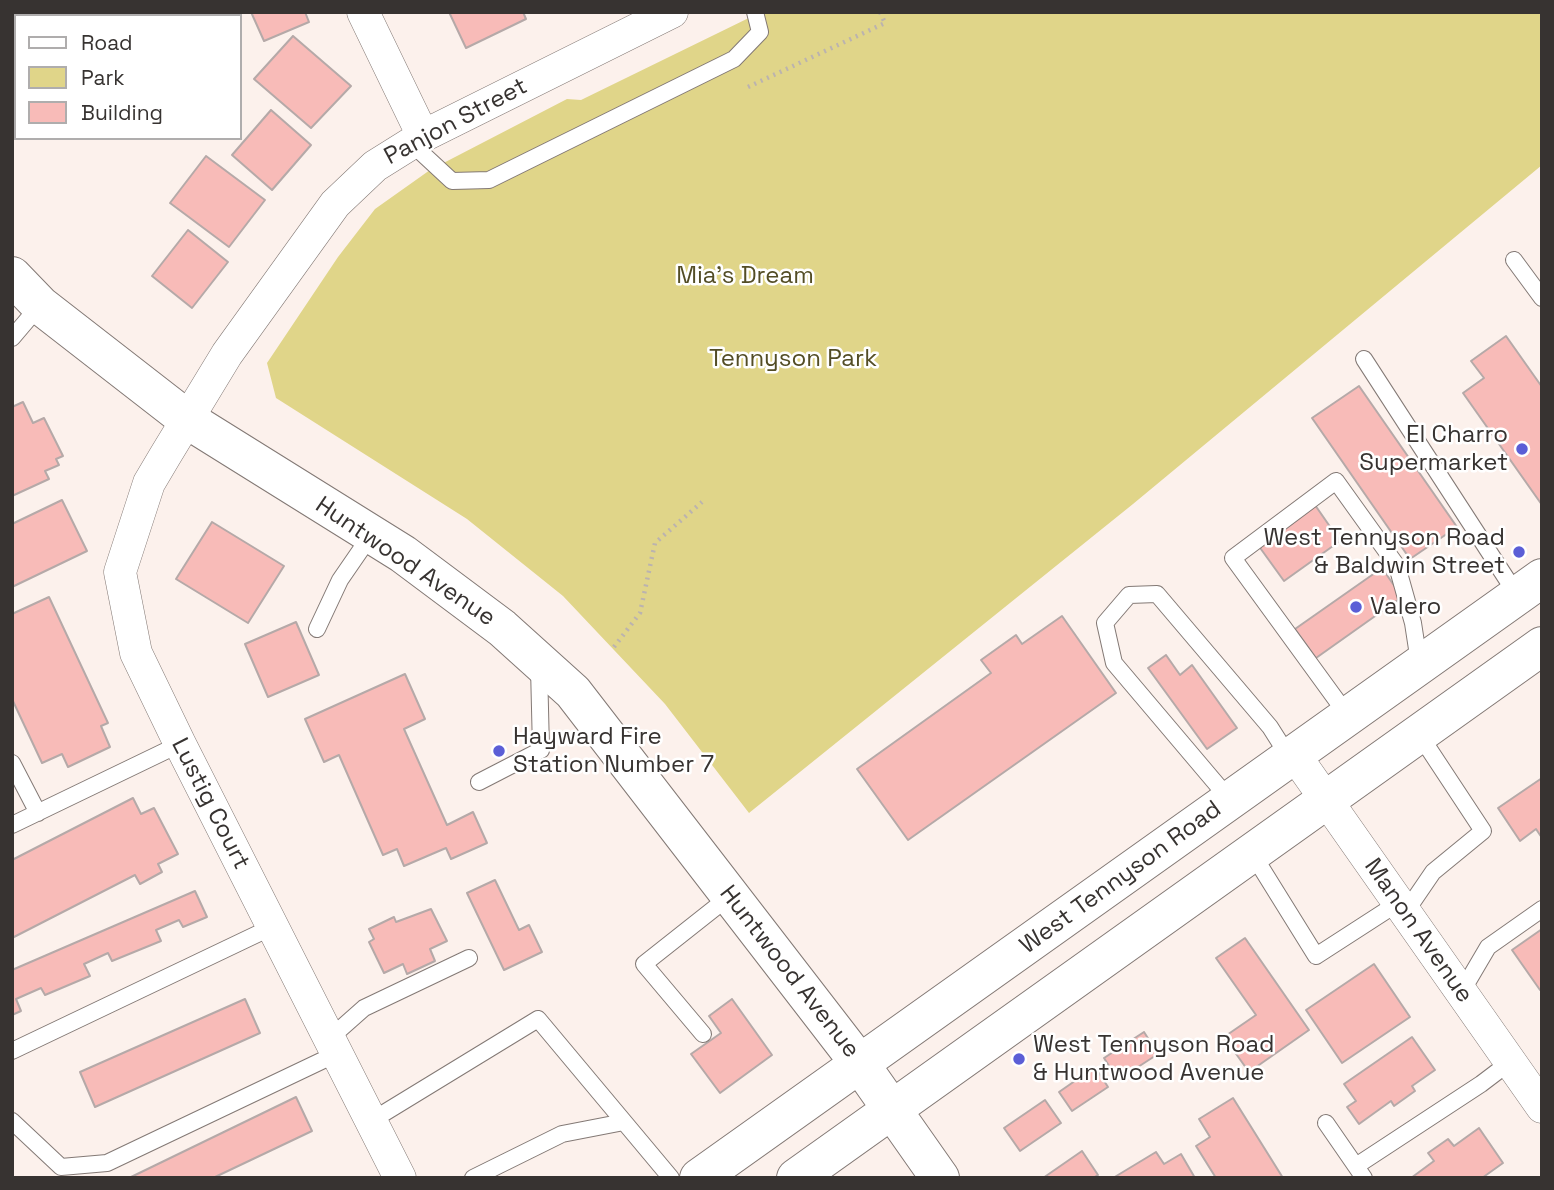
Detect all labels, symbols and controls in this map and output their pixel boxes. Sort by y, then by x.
legend [14,14,242,140]
text: Road [81,29,133,56]
text: Park [81,64,125,91]
street label: Panjon Street [380,72,532,172]
text: Building [81,99,163,126]
park label: Mia's Dream [676,262,814,290]
park label: Tennyson Park [709,345,877,373]
place label: El Charro Supermarket [1359,421,1508,477]
marker: El Charro Supermarket [1514,441,1530,457]
street label: Huntwood Avenue [310,491,500,633]
place label: West Tennyson Road & Baldwin Street [1263,524,1505,580]
marker: West Tennyson Road & Baldwin Street [1511,544,1527,560]
place label: Valero [1370,593,1441,621]
marker: Valero [1348,599,1364,615]
place label: Hayward Fire Station Number 7 [513,723,714,779]
street label: Lustig Court [165,733,255,875]
marker: Hayward Fire Station Number 7 [491,743,507,759]
street label: West Tennyson Road [1015,795,1227,961]
street label: Manon Avenue [1358,853,1478,1009]
street label: Huntwood Avenue [713,880,865,1064]
place label: West Tennyson Road & Huntwood Avenue [1033,1031,1275,1087]
marker: West Tennyson Road & Huntwood Avenue [1011,1051,1027,1067]

